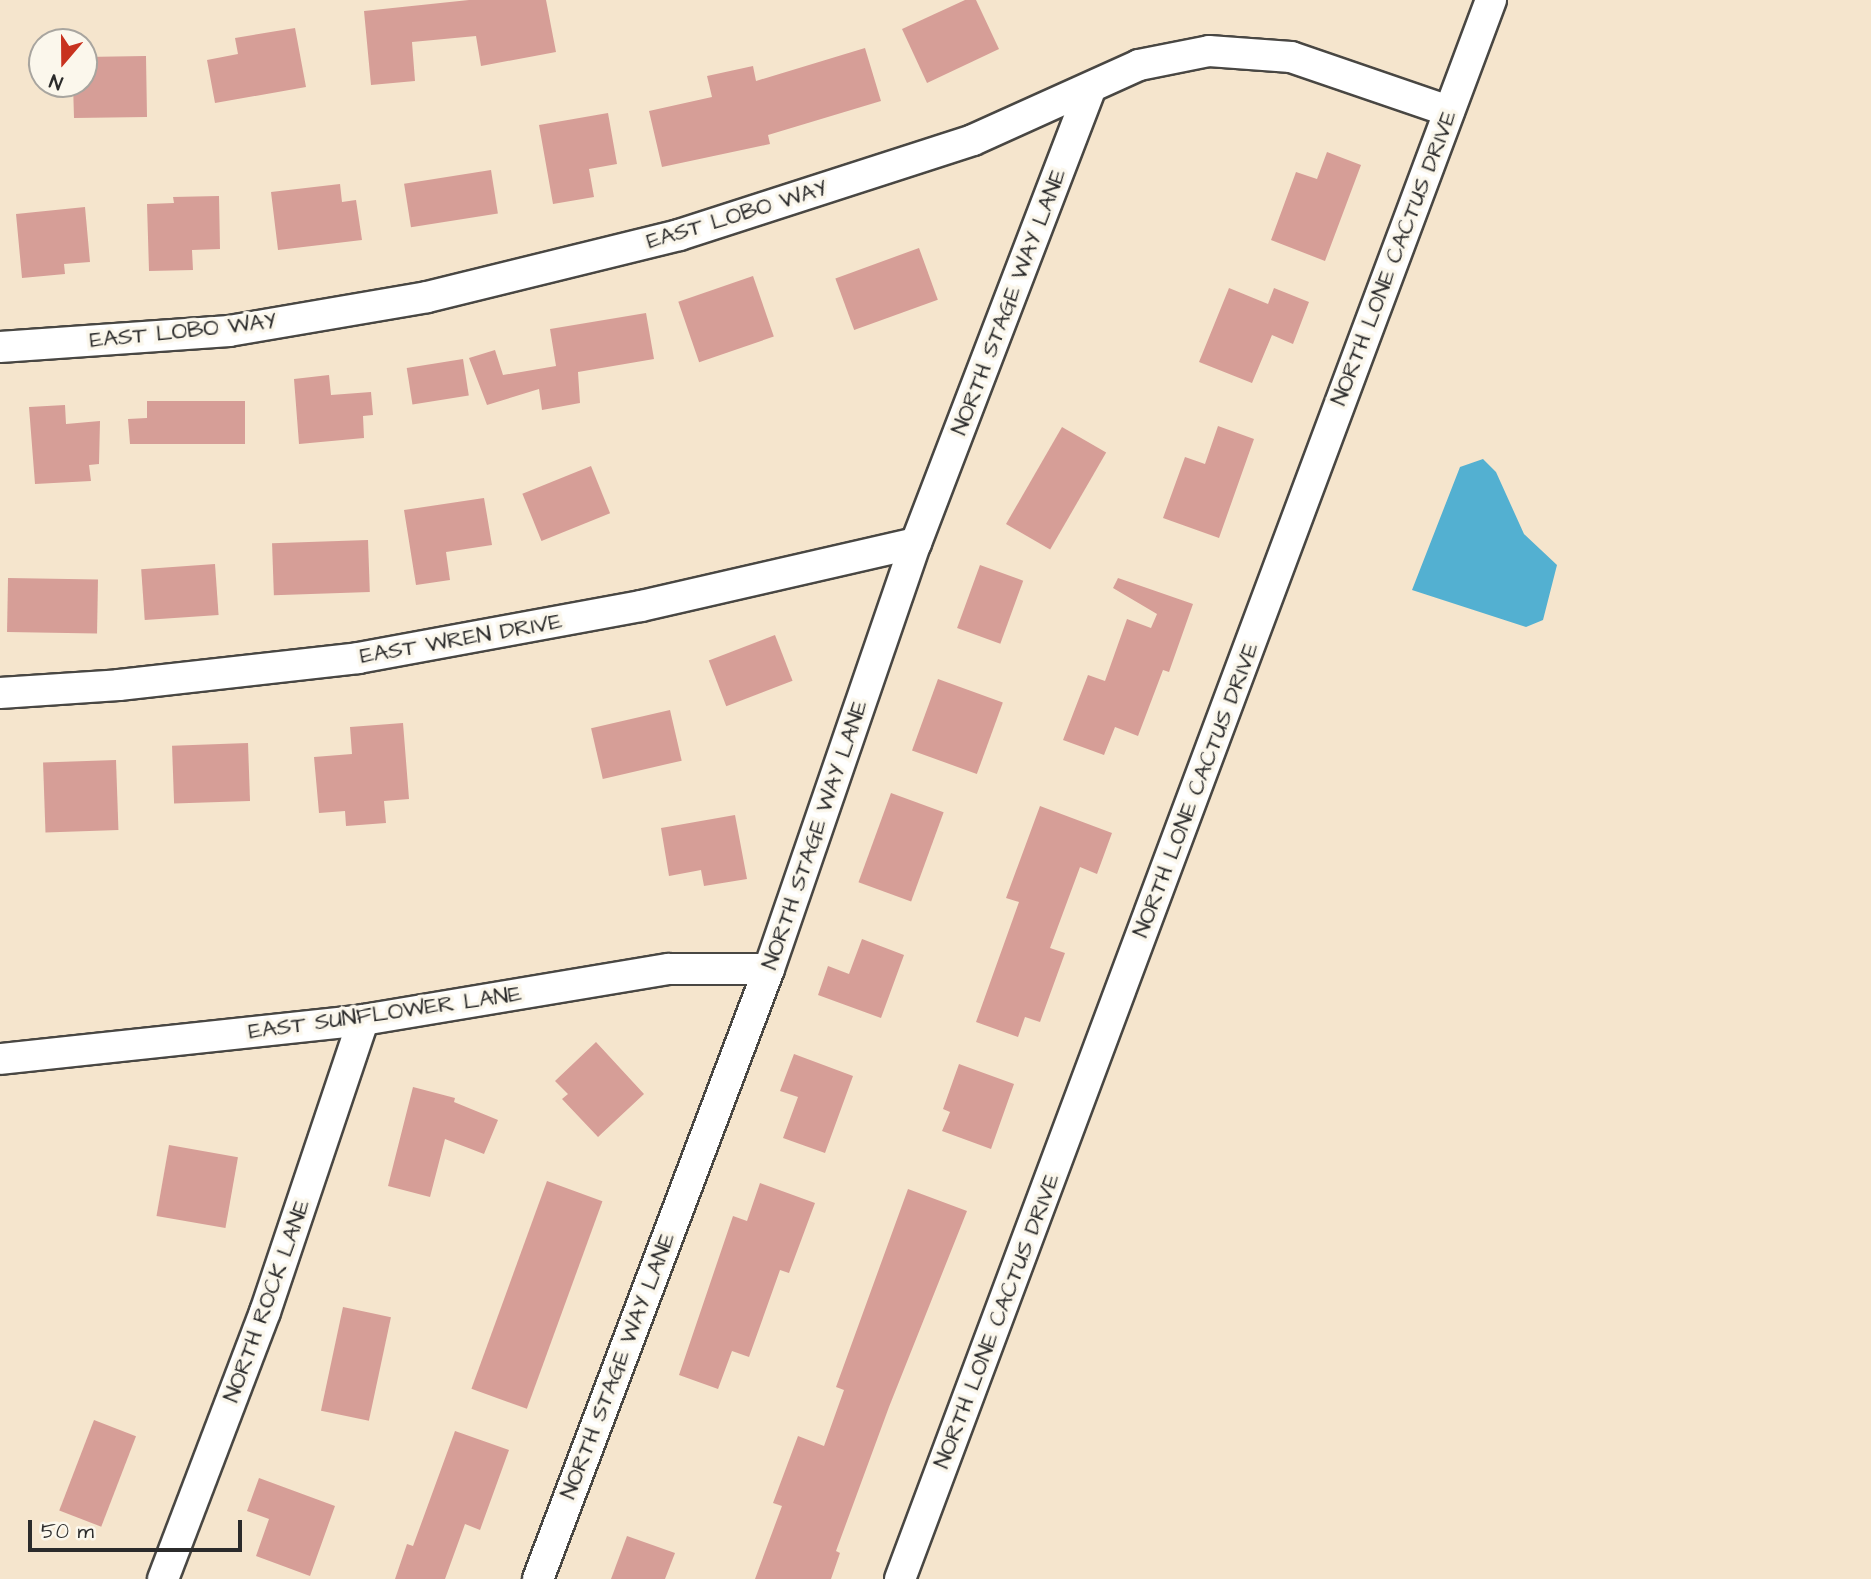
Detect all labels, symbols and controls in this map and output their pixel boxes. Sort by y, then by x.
north arrow [28,28,98,98]
text: N [46,67,67,96]
street label: NORTH LONE CACTUS DRIVE [1325,107,1463,409]
street label: NORTH STAGE WAY LANE [945,165,1073,439]
street label: EAST LOBO WAY [643,174,831,256]
street label: EAST LOBO WAY [88,307,278,355]
street label: EAST WREN DRIVE [358,608,564,670]
street label: NORTH LONE CACTUS DRIVE [1127,639,1265,941]
street label: NORTH STAGE WAY LANE [756,697,874,973]
street label: EAST SUNFLOWER LANE [247,980,523,1046]
street label: NORTH LONE CACTUS DRIVE [928,1170,1066,1472]
street label: NORTH ROCK LANE [218,1196,316,1406]
street label: NORTH STAGE WAY LANE [554,1229,682,1503]
scale bar [32,1506,245,1550]
text: 50 m [41,1517,94,1546]

